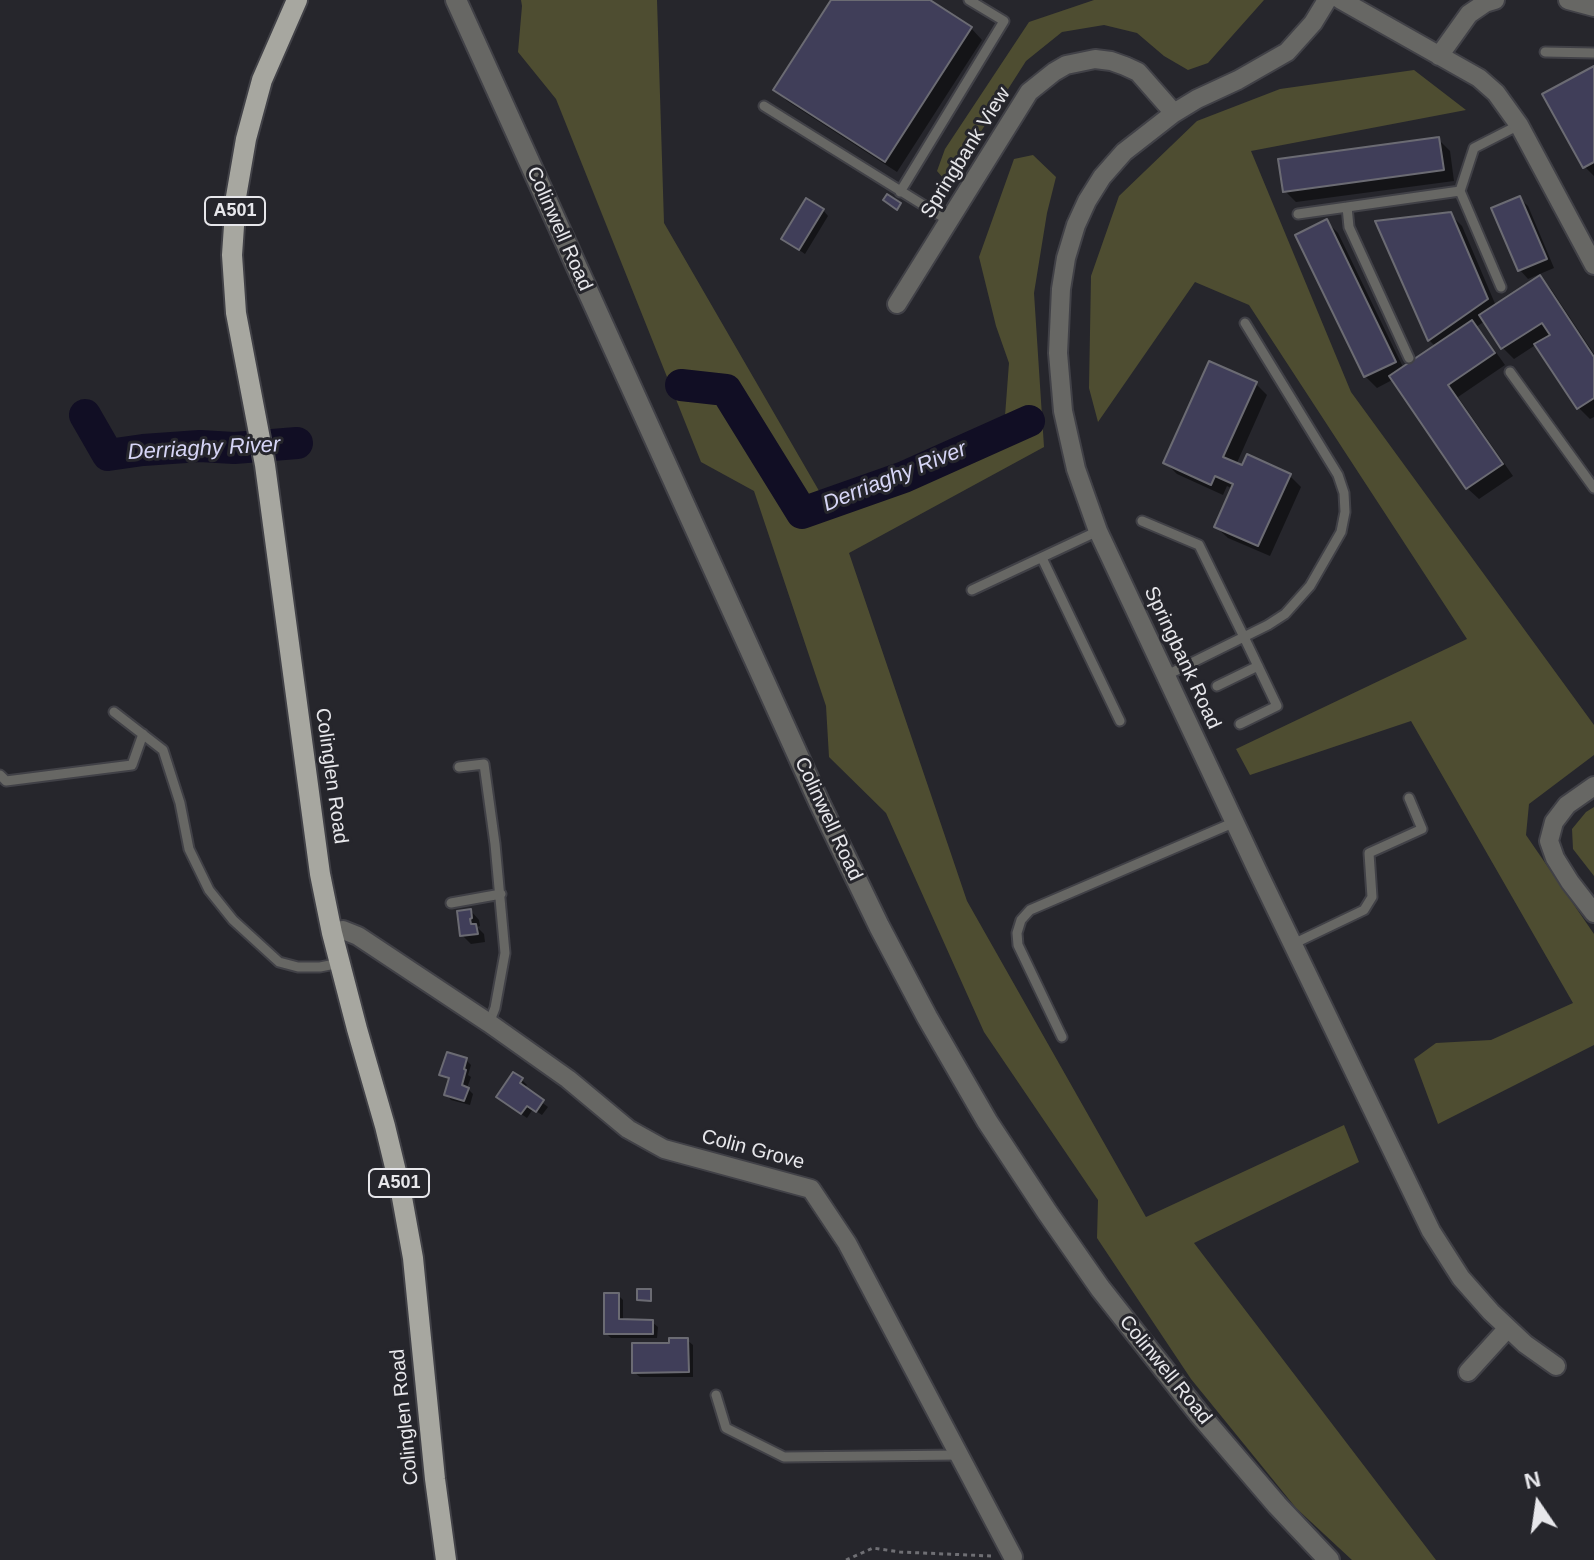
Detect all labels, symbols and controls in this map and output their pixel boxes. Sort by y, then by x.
street label: Springbank View [916,83,1016,223]
street label: Colinwell Road [521,163,597,295]
road number: A501 [205,197,265,225]
water label: Derriaghy River [127,432,281,466]
water label: Derriaghy River [819,436,971,518]
street label: Springbank Road [1138,583,1226,733]
street label: Colinglen Road [310,707,352,845]
street label: Colinwell Road [789,753,867,885]
street label: Colin Grove [699,1125,807,1175]
road number: A501 [369,1169,429,1197]
street label: Colinwell Road [1114,1311,1216,1429]
street label: Colinglen Road [386,1348,424,1486]
north arrow [1498,1464,1578,1544]
text: N [1522,1466,1543,1494]

